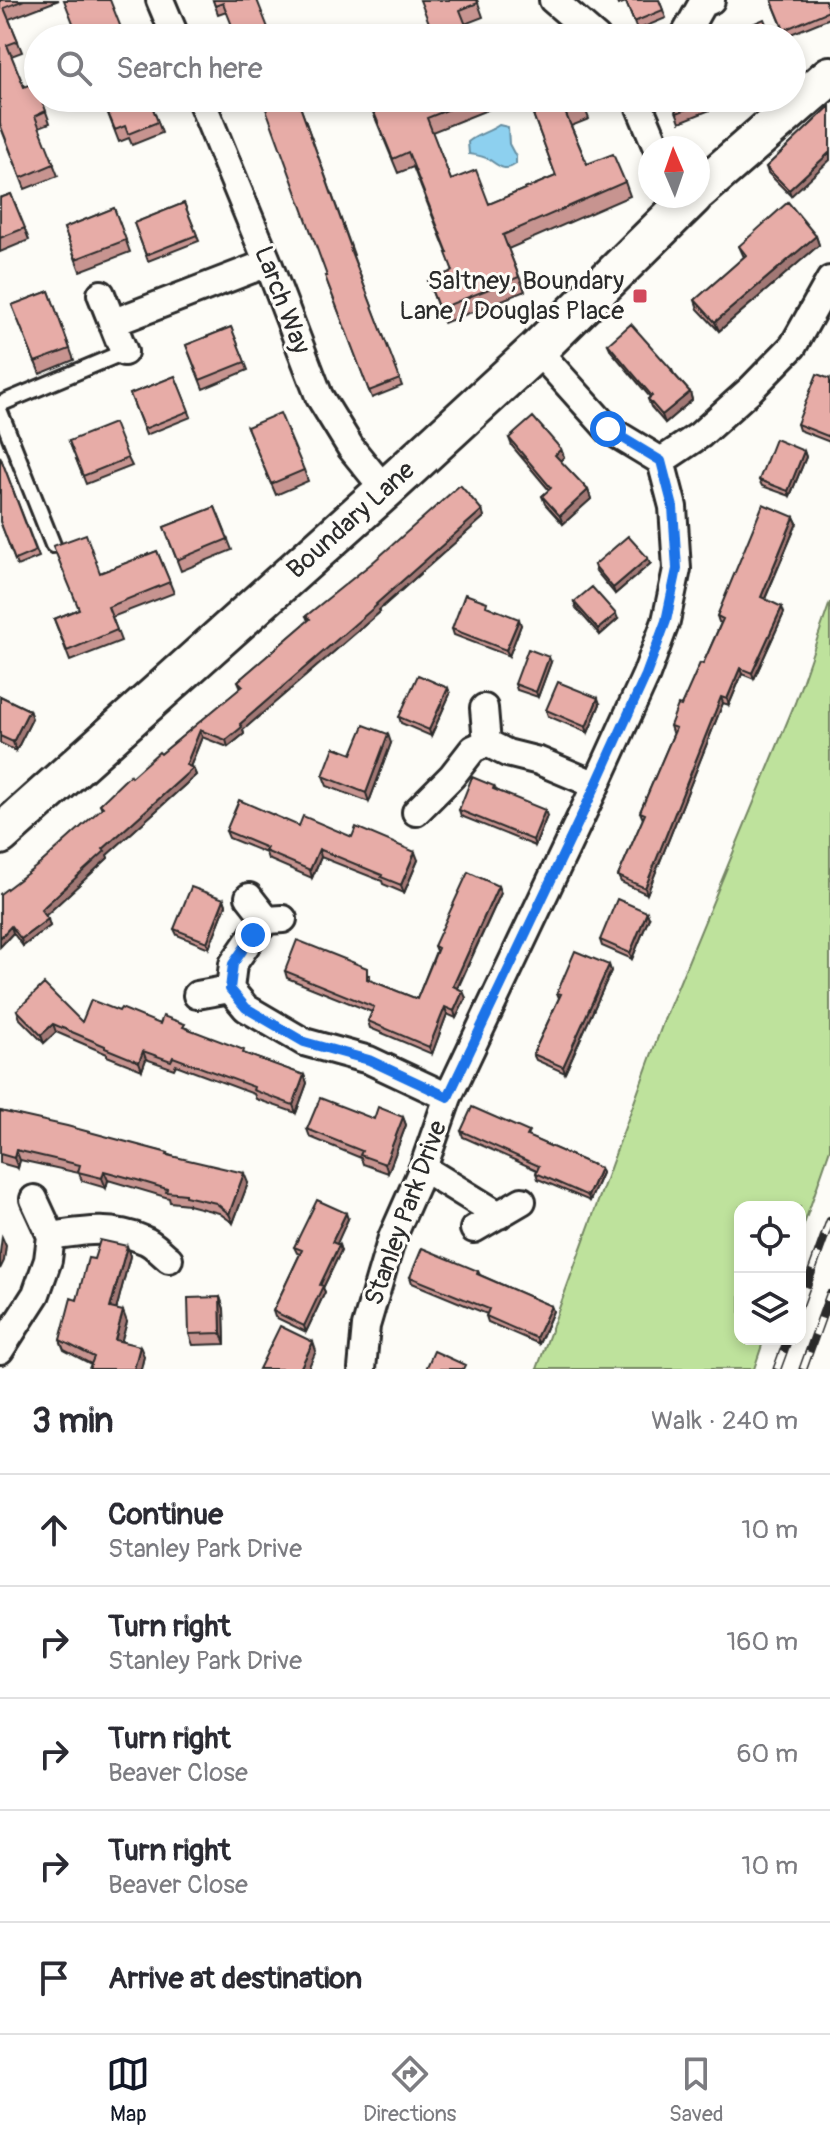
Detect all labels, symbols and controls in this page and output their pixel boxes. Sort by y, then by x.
search box [24,24,806,112]
icon: search [52,46,96,90]
text: Search here [116,50,263,87]
north arrow [638,136,710,208]
street label: Larch Way [247,242,317,358]
place label: Saltney, Boundary Lane / Douglas Place [399,265,624,327]
marker: Saltney, Boundary Lane / Douglas Place [631,287,649,305]
route start [590,411,626,447]
street label: Boundary Lane [281,454,422,586]
route end [235,917,271,953]
street label: Stanley Park Drive [358,1116,454,1310]
map controls [734,1201,806,1345]
button: locate [734,1201,806,1273]
button: layers [734,1273,806,1345]
text: 3 min [32,1400,114,1443]
text: Walk · 240 m [651,1405,798,1437]
text: Continue [108,1496,223,1533]
icon: ahead [32,1508,76,1552]
text: 10 m [741,1514,798,1546]
text: Stanley Park Drive [108,1533,302,1565]
text: Turn right [108,1608,231,1645]
icon: right [32,1620,76,1664]
text: 160 m [726,1626,798,1658]
text: Stanley Park Drive [108,1645,302,1677]
text: Turn right [108,1720,231,1757]
icon: right [32,1732,76,1776]
text: 60 m [736,1738,798,1770]
text: Beaver Close [108,1757,248,1789]
text: Turn right [108,1832,231,1869]
icon: right [32,1844,76,1888]
text: 10 m [741,1850,798,1882]
text: Beaver Close [108,1869,248,1901]
icon: arrive [32,1956,76,2000]
text: Arrive at destination [108,1960,362,1997]
tab: Map [106,2052,150,2128]
tab: Directions [363,2052,456,2128]
tab: Saved [669,2052,724,2128]

